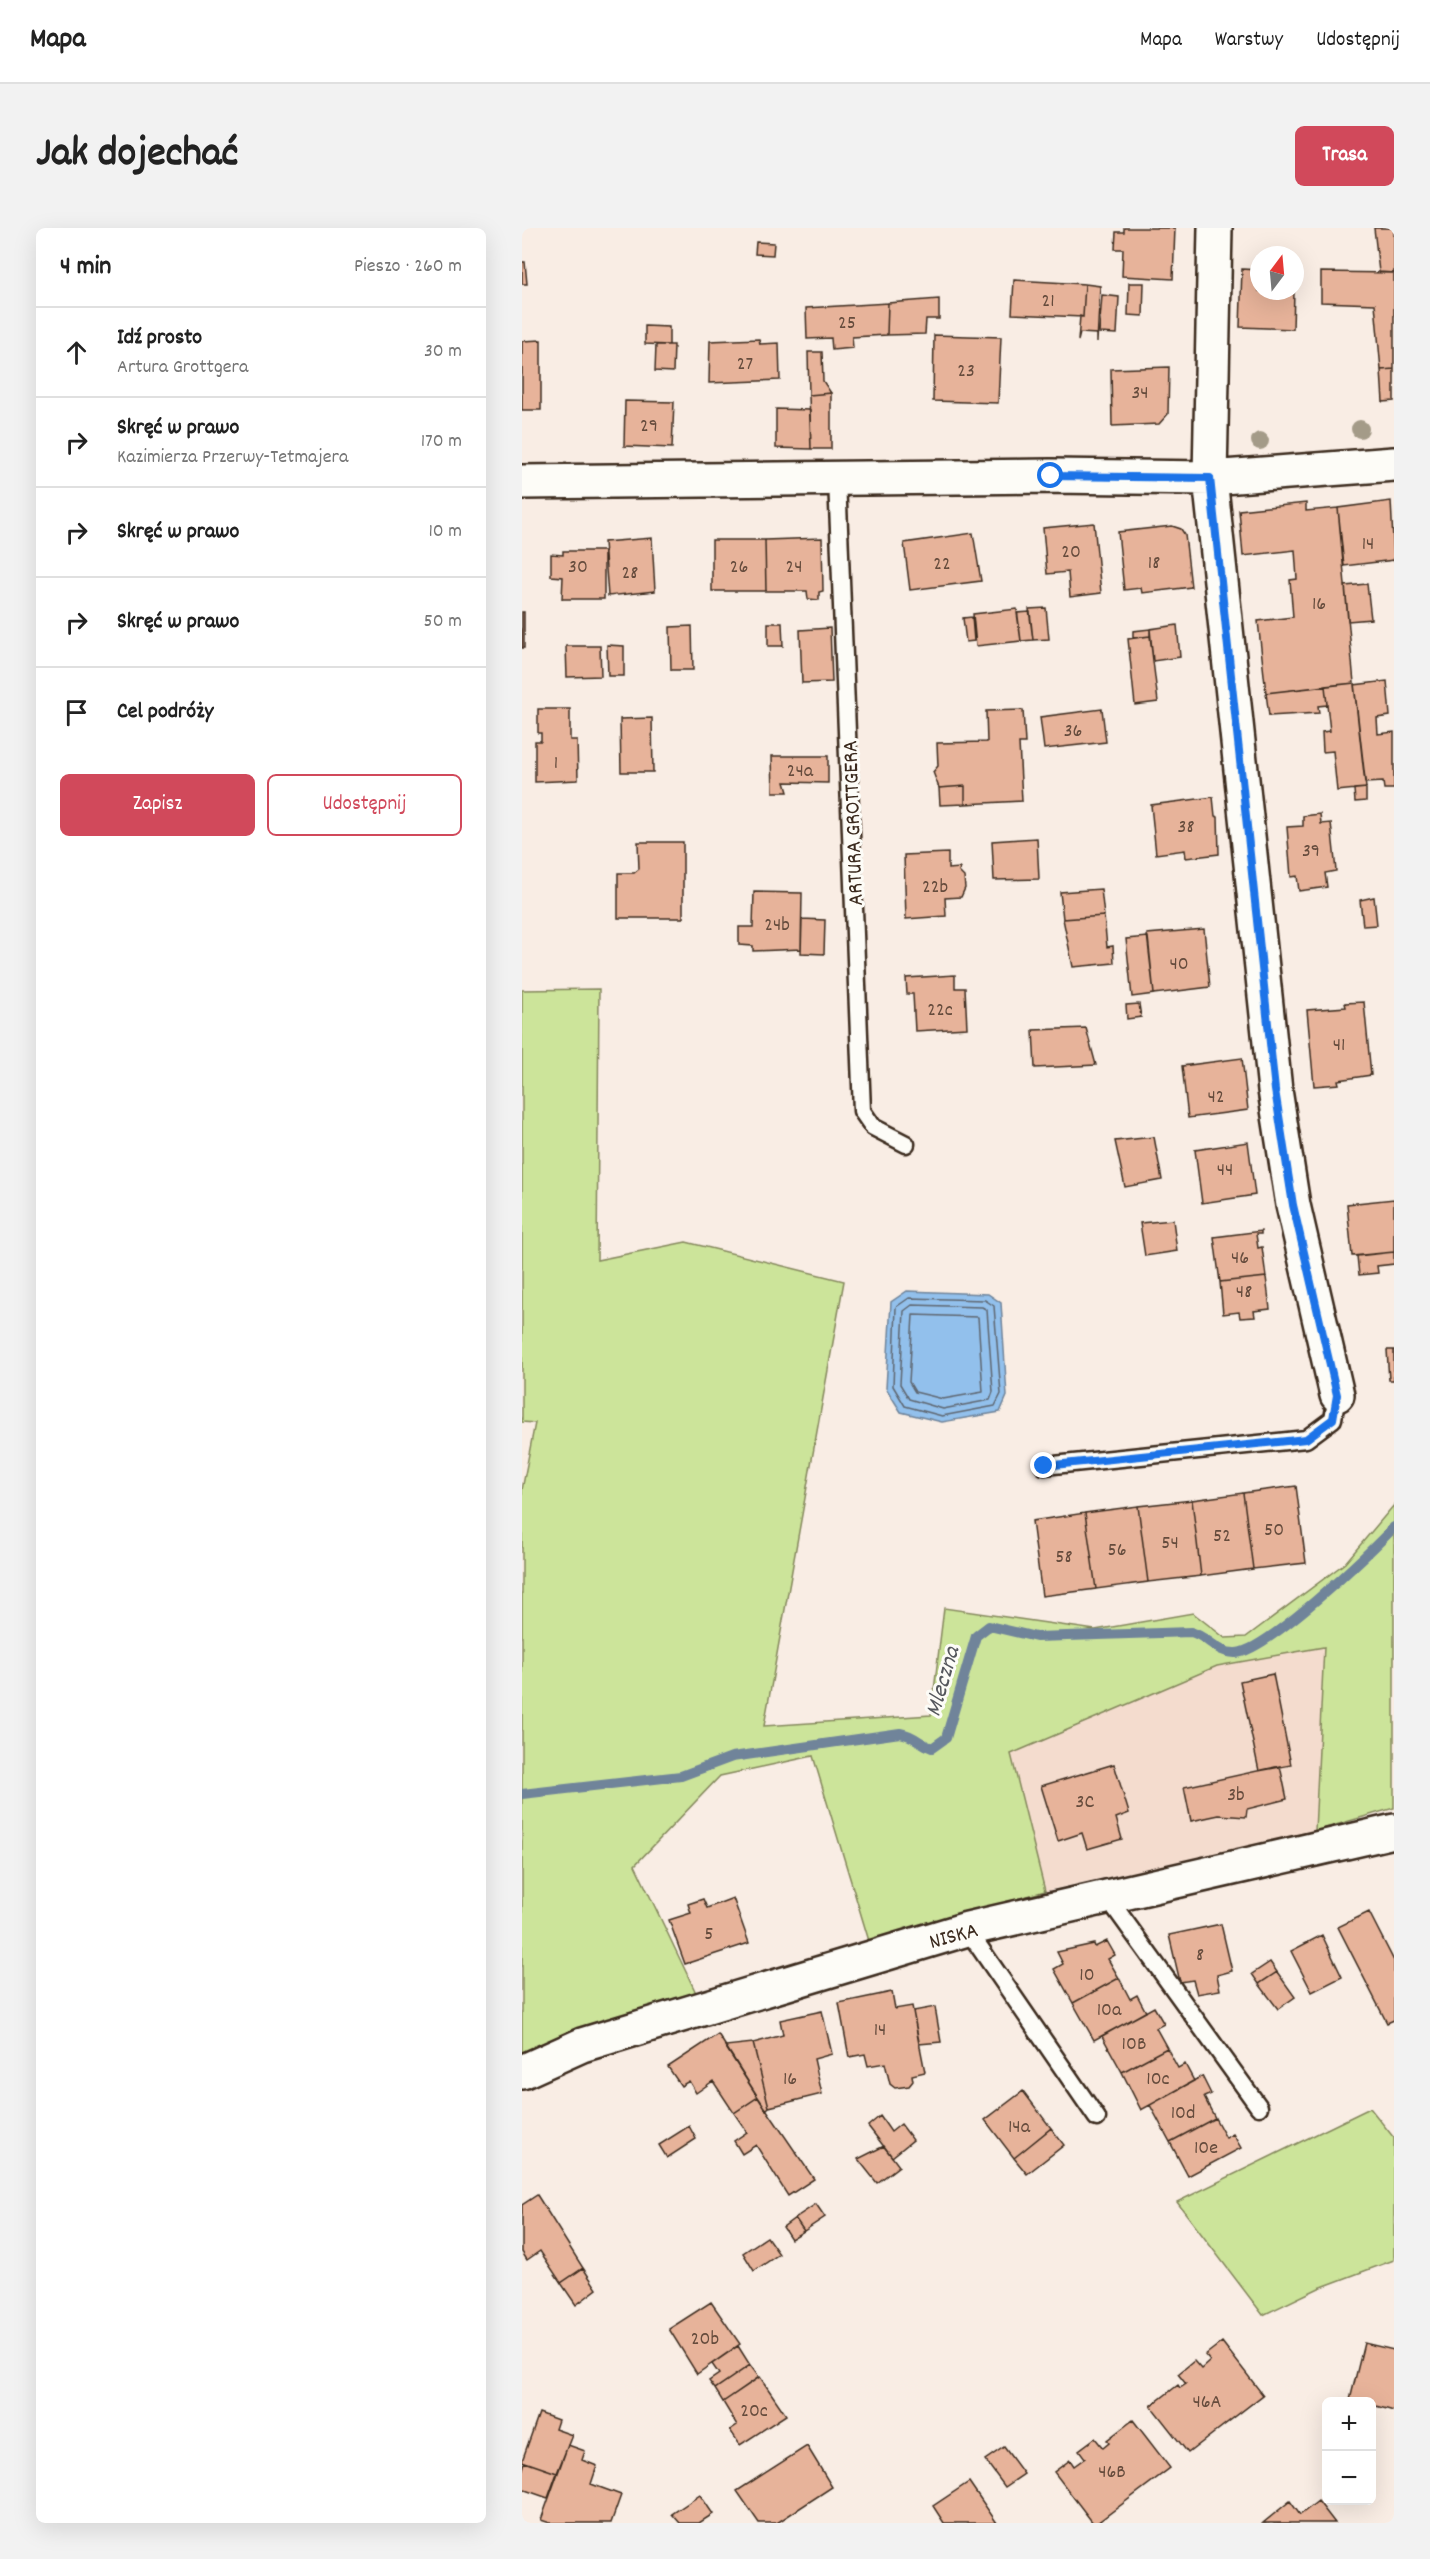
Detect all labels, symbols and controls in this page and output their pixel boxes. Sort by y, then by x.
text: Mapa [30,21,86,61]
text: Mapa [1140,26,1182,56]
text: Warstwy [1215,26,1283,56]
text: Udostępnij [1316,26,1400,56]
text: Jak dojechać [36,126,238,186]
button: Trasa [1295,126,1394,186]
north arrow [1250,246,1304,300]
text: 4 min [60,249,111,286]
text: Pieszo · 260 m [354,253,462,281]
house number: 21 [1041,288,1055,316]
house number: 25 [838,310,856,338]
text: Idź prosto [117,323,202,354]
icon: ahead [60,336,93,369]
text: 30 m [424,338,462,366]
house number: 27 [737,351,753,379]
text: Artura Grottgera [117,354,248,382]
house number: 23 [957,358,975,386]
house number: 34 [1131,380,1149,408]
text: Skręć w prawo [117,413,239,444]
house number: 29 [640,413,658,441]
icon: right [60,426,93,459]
text: 170 m [421,428,462,456]
text: Kazimierza Przerwy-Tetmajera [117,444,348,472]
route start [1037,462,1063,488]
icon: right [60,516,93,549]
text: Skręć w prawo [117,517,239,548]
text: 10 m [428,518,462,546]
house number: 14 [1362,531,1374,559]
house number: 20 [1061,539,1081,567]
house number: 18 [1148,550,1160,578]
house number: 22 [933,551,951,579]
house number: 30 [568,554,588,582]
house number: 26 [730,554,748,582]
house number: 24 [785,554,803,582]
house number: 28 [622,560,638,588]
house number: 16 [1312,591,1326,619]
icon: right [60,606,93,639]
text: Skręć w prawo [117,607,239,638]
text: 50 m [424,608,462,636]
icon: arrive [60,696,93,729]
text: Cel podróży [117,697,213,728]
house number: 36 [1064,718,1082,746]
street label: ARTURA GROTTGERA [836,739,873,906]
house number: 1 [554,750,558,778]
house number: 24a [787,758,814,786]
button: Zapisz [60,774,255,836]
button: Udostępnij [267,774,462,836]
house number: 38 [1178,814,1194,842]
house number: 39 [1302,838,1320,866]
house number: 22b [922,874,948,902]
house number: 24b [764,912,790,940]
house number: 40 [1169,951,1189,979]
house number: 22c [927,997,953,1025]
house number: 41 [1333,1032,1345,1060]
house number: 42 [1207,1084,1225,1112]
house number: 44 [1217,1157,1233,1185]
house number: 46 [1231,1245,1249,1273]
house number: 48 [1236,1279,1252,1307]
route end [1030,1452,1056,1478]
house number: 50 [1264,1517,1284,1545]
house number: 52 [1213,1523,1231,1551]
house number: 54 [1161,1530,1179,1558]
house number: 56 [1107,1537,1127,1565]
house number: 58 [1055,1544,1073,1572]
water label: Mleczna [918,1641,971,1721]
house number: 3b [1227,1782,1245,1810]
house number: 3C [1076,1789,1094,1817]
street label: NISKA [926,1916,982,1959]
house number: 5 [704,1921,714,1949]
house number: 8 [1196,1942,1204,1970]
house number: 10 [1079,1962,1095,1990]
house number: 10a [1097,1997,1122,2025]
house number: 14 [874,2017,886,2045]
house number: 10B [1122,2031,1146,2059]
house number: 16 [783,2066,797,2094]
house number: 10c [1146,2066,1170,2094]
house number: 10d [1171,2100,1195,2128]
house number: 14a [1008,2114,1031,2142]
house number: 10e [1194,2135,1218,2163]
house number: 20b [691,2326,719,2354]
house number: 46A [1192,2389,1222,2417]
map controls [1322,2397,1376,2505]
button: + [1322,2397,1376,2451]
house number: 20c [740,2398,768,2426]
button: − [1322,2451,1376,2505]
house number: 46B [1098,2459,1126,2487]

